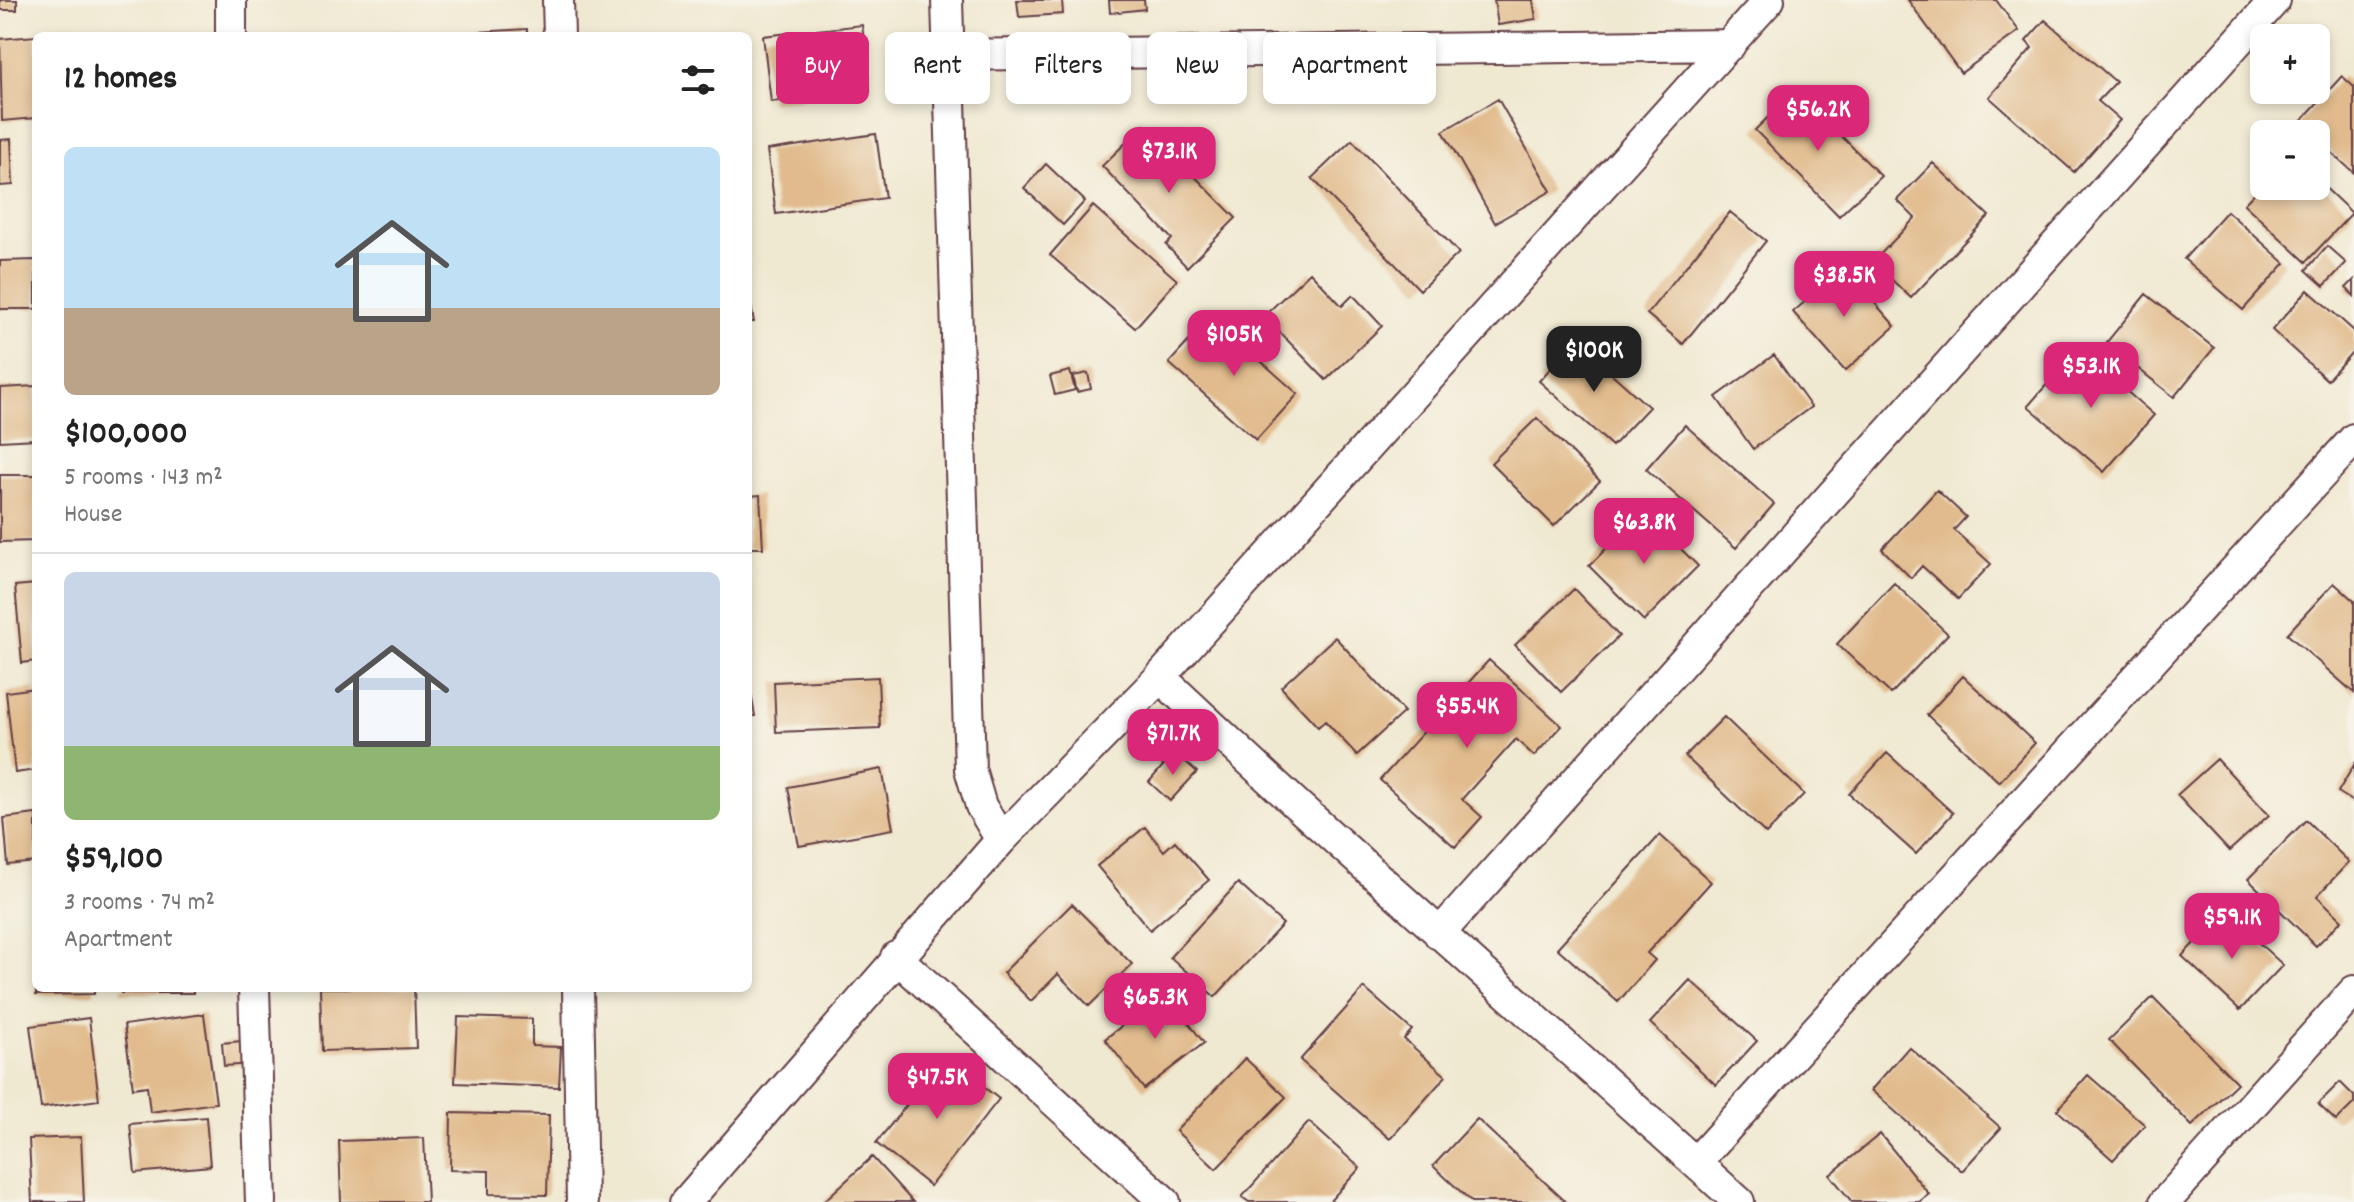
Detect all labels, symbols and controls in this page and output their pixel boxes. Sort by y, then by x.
map controls [2250,24,2330,200]
button: + [2250,24,2330,104]
chip: Buy [776,32,869,104]
chip: Rent [885,32,990,104]
chip: Filters [1006,32,1131,104]
chip: New [1147,32,1247,104]
chip: Apartment [1263,32,1436,104]
text: 12 homes [64,56,177,105]
icon: filters [676,58,720,102]
pin: $56.2K [1753,85,1883,153]
text: $56.2K [1785,92,1851,129]
button: − [2250,120,2330,200]
pin: $73.1K [1104,127,1234,195]
text: $73.1K [1141,134,1197,171]
icon: home [320,199,464,343]
pin: $38.5K [1779,251,1909,319]
text: $38.5K [1812,258,1876,295]
pin: $105K [1178,310,1290,378]
text: $105K [1205,317,1263,354]
pin: $100K [1538,326,1650,394]
text: $100K [1564,333,1624,370]
pin: $53.1K [2026,342,2156,410]
text: $53.1K [2062,349,2120,386]
text: $100,000 [64,411,188,460]
text: 5 rooms · 143 m² [64,460,223,497]
text: House [64,497,122,534]
pin: $63.8K [1579,498,1709,566]
text: $63.8K [1612,505,1676,542]
icon: home [320,624,464,768]
pin: $55.4K [1402,682,1532,750]
text: $55.4K [1435,689,1499,726]
pin: $71.7K [1108,709,1238,777]
text: $71.7K [1145,716,1201,753]
text: $59,100 [64,836,164,885]
text: 3 rooms · 74 m² [64,885,215,922]
pin: $59.1K [2167,893,2297,961]
text: $59.1K [2202,900,2262,937]
text: Apartment [64,922,173,959]
pin: $65.3K [1090,973,1220,1041]
text: $65.3K [1122,980,1188,1017]
pin: $47.5K [872,1053,1002,1121]
text: $47.5K [906,1060,968,1097]

